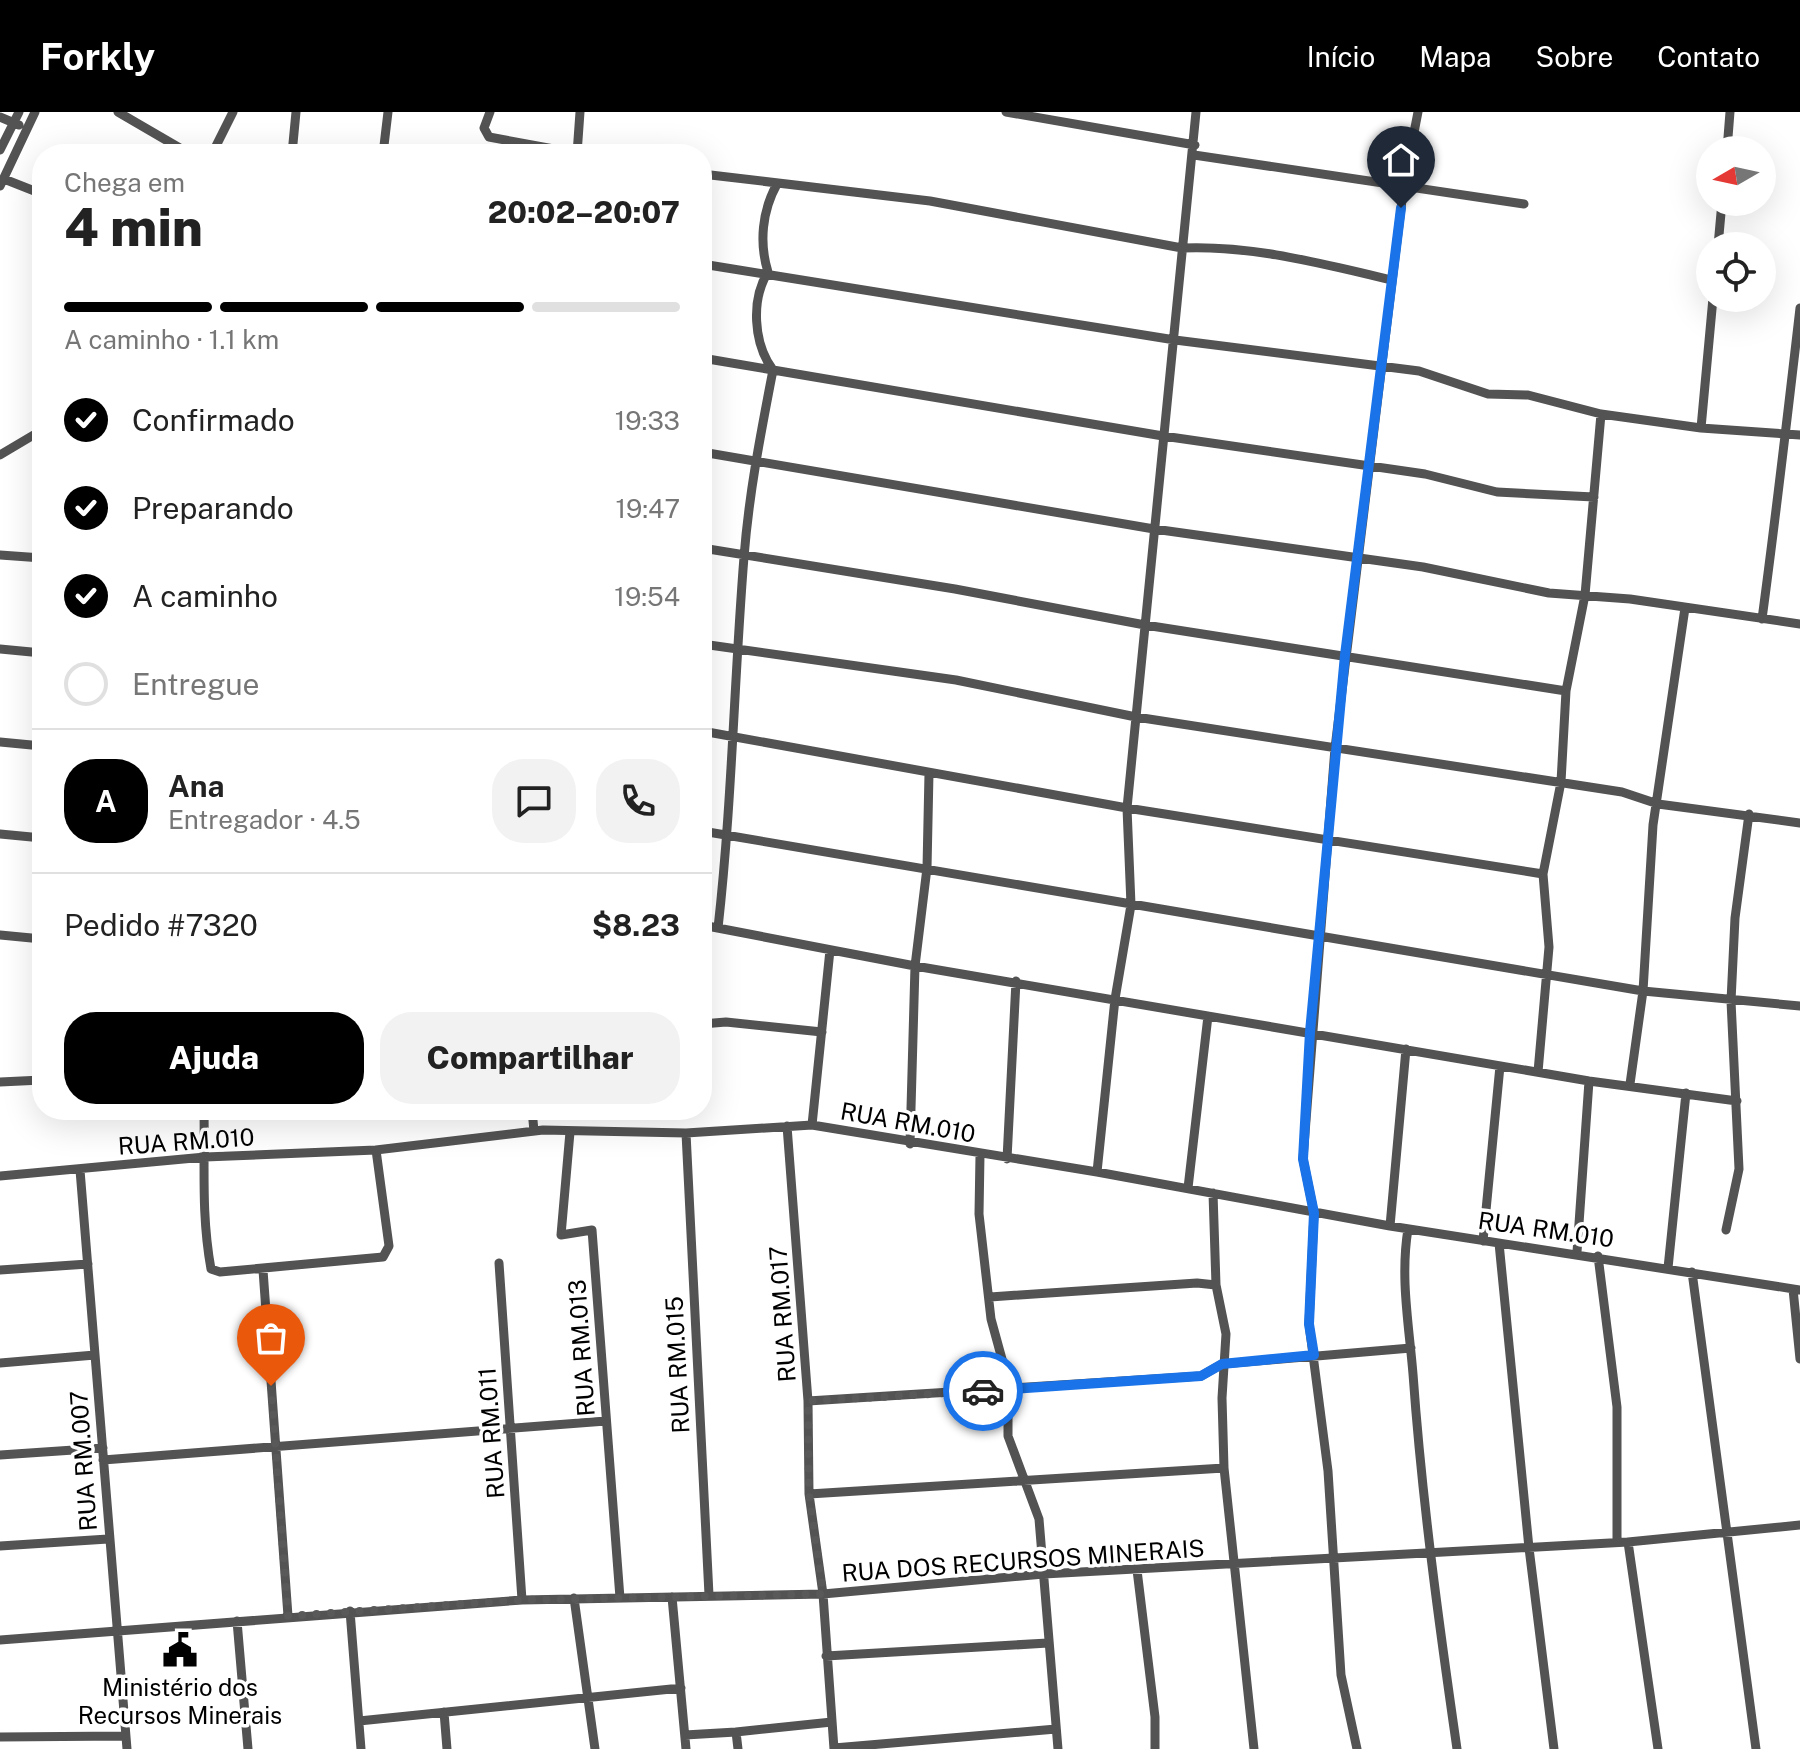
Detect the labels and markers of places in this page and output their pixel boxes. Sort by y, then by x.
pin [1367,126,1435,208]
pin [237,1304,305,1386]
public building icon: Ministério dos Recursos Minerais [161,1631,199,1669]
place label: Ministério dos Recursos Minerais [78,1673,282,1729]

